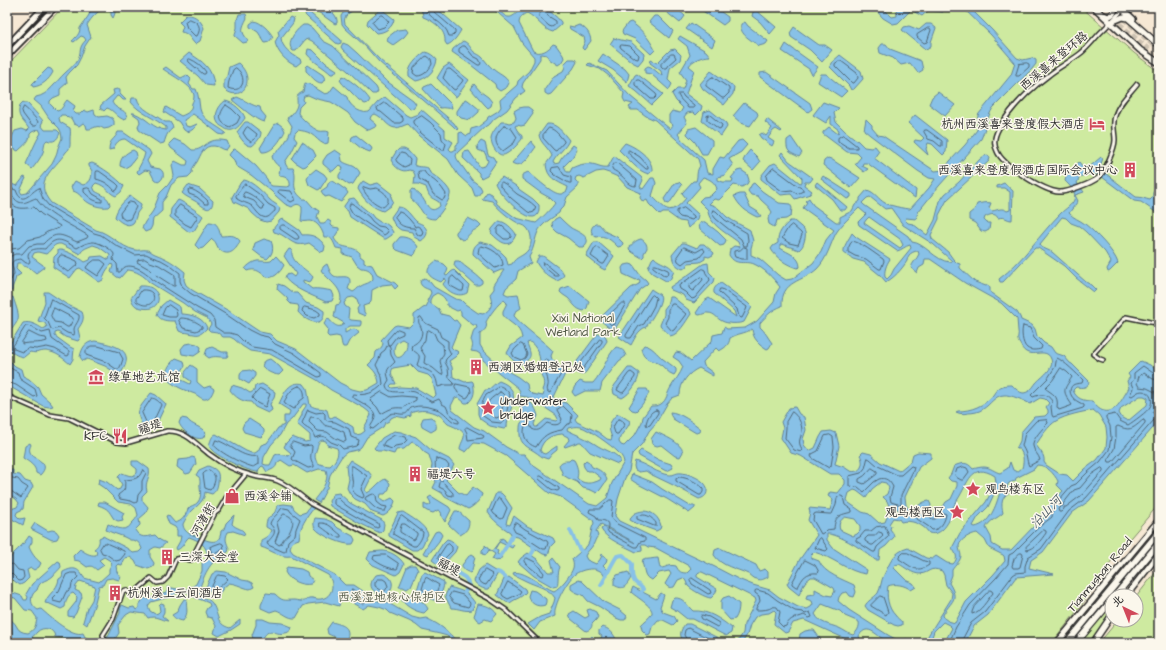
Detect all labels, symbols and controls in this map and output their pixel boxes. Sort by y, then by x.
street label: 西溪喜来登环路 [1016,27,1092,95]
hotel icon: 杭州西溪喜来登度假大酒店 [1088,115,1106,133]
place label: 杭州西溪喜来登度假大酒店 [941,116,1085,133]
building icon: 西溪喜来登度假酒店国际会议中心 [1121,161,1139,179]
place label: 西溪喜来登度假酒店国际会议中心 [938,162,1118,179]
park label: Xixi National Wetland Park [545,310,621,341]
building icon: 西湖区婚姻登记处 [467,358,485,376]
place label: 西湖区婚姻登记处 [488,359,584,376]
museum icon: 绿草地艺术馆 [87,368,105,386]
place label: 绿草地艺术馆 [108,369,180,386]
place label: Underwater bridge [500,393,566,425]
place icon: Underwater bridge [479,399,497,417]
street label: 福堤 [136,416,164,438]
restaurant icon: KFC [111,427,129,445]
place label: KFC [84,428,108,445]
building icon: 福堤六号 [406,465,424,483]
place label: 福堤六号 [427,466,475,483]
place icon: 观鸟楼东区 [964,480,982,498]
place label: 观鸟楼东区 [985,481,1045,498]
shop icon: 西溪伞铺 [223,487,241,505]
place label: 西溪伞铺 [244,488,292,505]
water label: 沿山河 [1026,490,1067,532]
street label: 河渚街 [187,500,219,540]
place icon: 观鸟楼西区 [948,503,966,521]
place label: 观鸟楼西区 [885,504,945,521]
street label: Tianmushan Road [1064,534,1136,616]
building icon: 三深大会堂 [158,548,176,566]
place label: 三深大会堂 [179,549,239,566]
street label: 福堤 [434,554,464,580]
building icon: 杭州溪上云间酒店 [106,584,124,602]
place label: 杭州溪上云间酒店 [127,585,223,602]
north arrow [1104,588,1144,628]
park label: 西溪湿地核心保护区 [338,589,446,606]
text: 北 [1108,592,1127,610]

